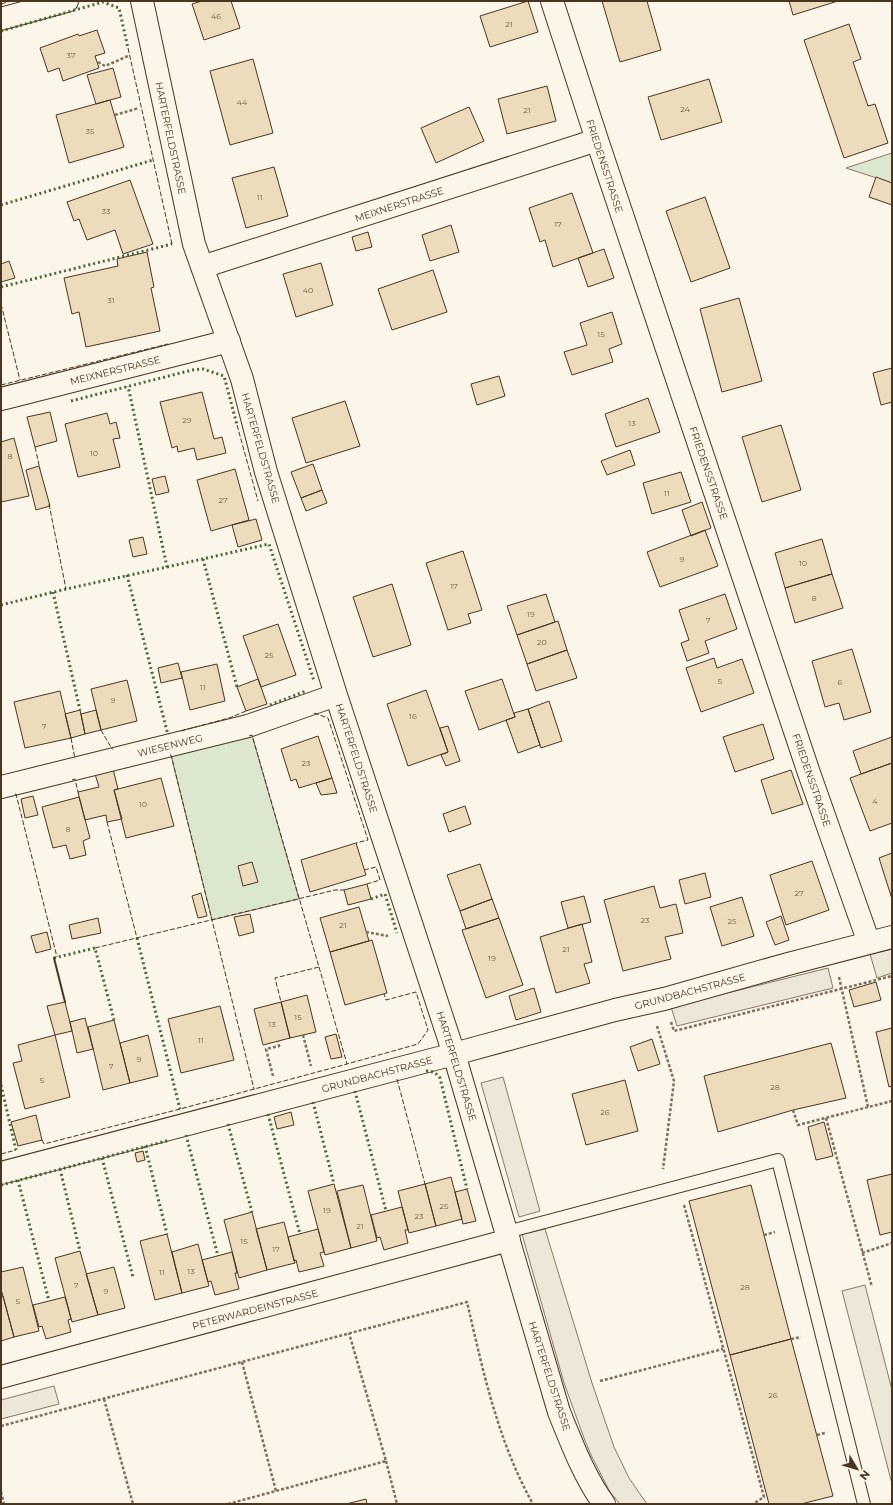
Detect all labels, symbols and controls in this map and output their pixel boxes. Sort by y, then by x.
house number: 46 [211,11,221,21]
house number: 21 [505,19,513,29]
house number: 37 [66,50,76,60]
street label: HARTERFELDSTRASSE [152,81,189,196]
house number: 44 [237,97,248,107]
house number: 24 [680,104,691,114]
house number: 21 [523,105,531,115]
street label: FRIEDENSSTRASSE [583,118,626,215]
house number: 35 [86,126,95,136]
street label: MEIXNERSTRASSE [353,184,446,225]
house number: 11 [257,192,263,202]
house number: 33 [102,206,111,216]
house number: 17 [554,219,562,229]
house number: 40 [303,285,313,295]
house number: 31 [107,295,115,305]
house number: 15 [597,329,605,339]
street label: MEIXNERSTRASSE [69,353,162,388]
street label: HARTERFELDSTRASSE [238,391,283,505]
house number: 29 [182,415,192,425]
house number: 13 [628,418,636,428]
street label: FRIEDENSSTRASSE [686,425,731,522]
house number: 10 [90,448,98,458]
house number: 8 [7,451,13,461]
house number: 11 [664,488,670,498]
house number: 27 [218,495,228,505]
house number: 9 [680,554,685,564]
house number: 10 [799,558,807,568]
house number: 17 [450,581,458,591]
house number: 8 [811,593,817,603]
house number: 19 [527,609,535,619]
house number: 7 [706,615,711,625]
house number: 20 [537,637,547,647]
house number: 25 [264,650,274,660]
house number: 5 [718,676,723,686]
house number: 6 [838,677,843,687]
house number: 11 [200,682,206,692]
house number: 9 [111,695,116,705]
street label: HARTERFELDSTRASSE [333,702,380,815]
house number: 16 [409,711,417,721]
house number: 7 [42,721,47,731]
street label: WIESENWEG [136,731,204,760]
street label: FRIEDENSSTRASSE [789,732,834,829]
house number: 23 [301,758,311,768]
house number: 4 [872,796,878,806]
house number: 10 [139,799,147,809]
house number: 8 [65,824,71,834]
house number: 27 [794,888,804,898]
house number: 23 [640,915,650,925]
house number: 25 [727,916,737,926]
house number: 21 [339,920,347,930]
house number: 21 [562,944,570,954]
house number: 19 [488,953,496,963]
street label: GRUNDBACHSTRASSE [633,970,747,1013]
street label: HARTERFELDSTRASSE [434,1010,480,1123]
house number: 15 [294,1012,302,1022]
house number: 13 [268,1019,276,1029]
house number: 11 [198,1035,204,1045]
street label: GRUNDBACHSTRASSE [320,1053,434,1096]
house number: 9 [137,1054,142,1064]
house number: 7 [109,1061,114,1071]
house number: 5 [40,1075,45,1085]
house number: 28 [770,1082,780,1092]
house number: 26 [600,1107,610,1117]
house number: 25 [439,1201,449,1211]
house number: 19 [323,1205,331,1215]
house number: 23 [414,1211,424,1221]
house number: 21 [356,1221,364,1231]
house number: 15 [240,1236,248,1246]
house number: 17 [272,1244,280,1254]
house number: 13 [187,1266,195,1276]
house number: 11 [159,1267,165,1277]
house number: 7 [74,1280,79,1290]
house number: 28 [740,1282,750,1292]
house number: 9 [104,1286,109,1296]
street label: PETERWARDEINSTRASSE [191,1286,320,1333]
house number: 5 [16,1296,21,1306]
street label: HARTERFELDSTRASSE [526,1320,573,1433]
house number: 26 [768,1390,778,1400]
north arrow [837,1449,877,1489]
text: N [857,1467,873,1483]

